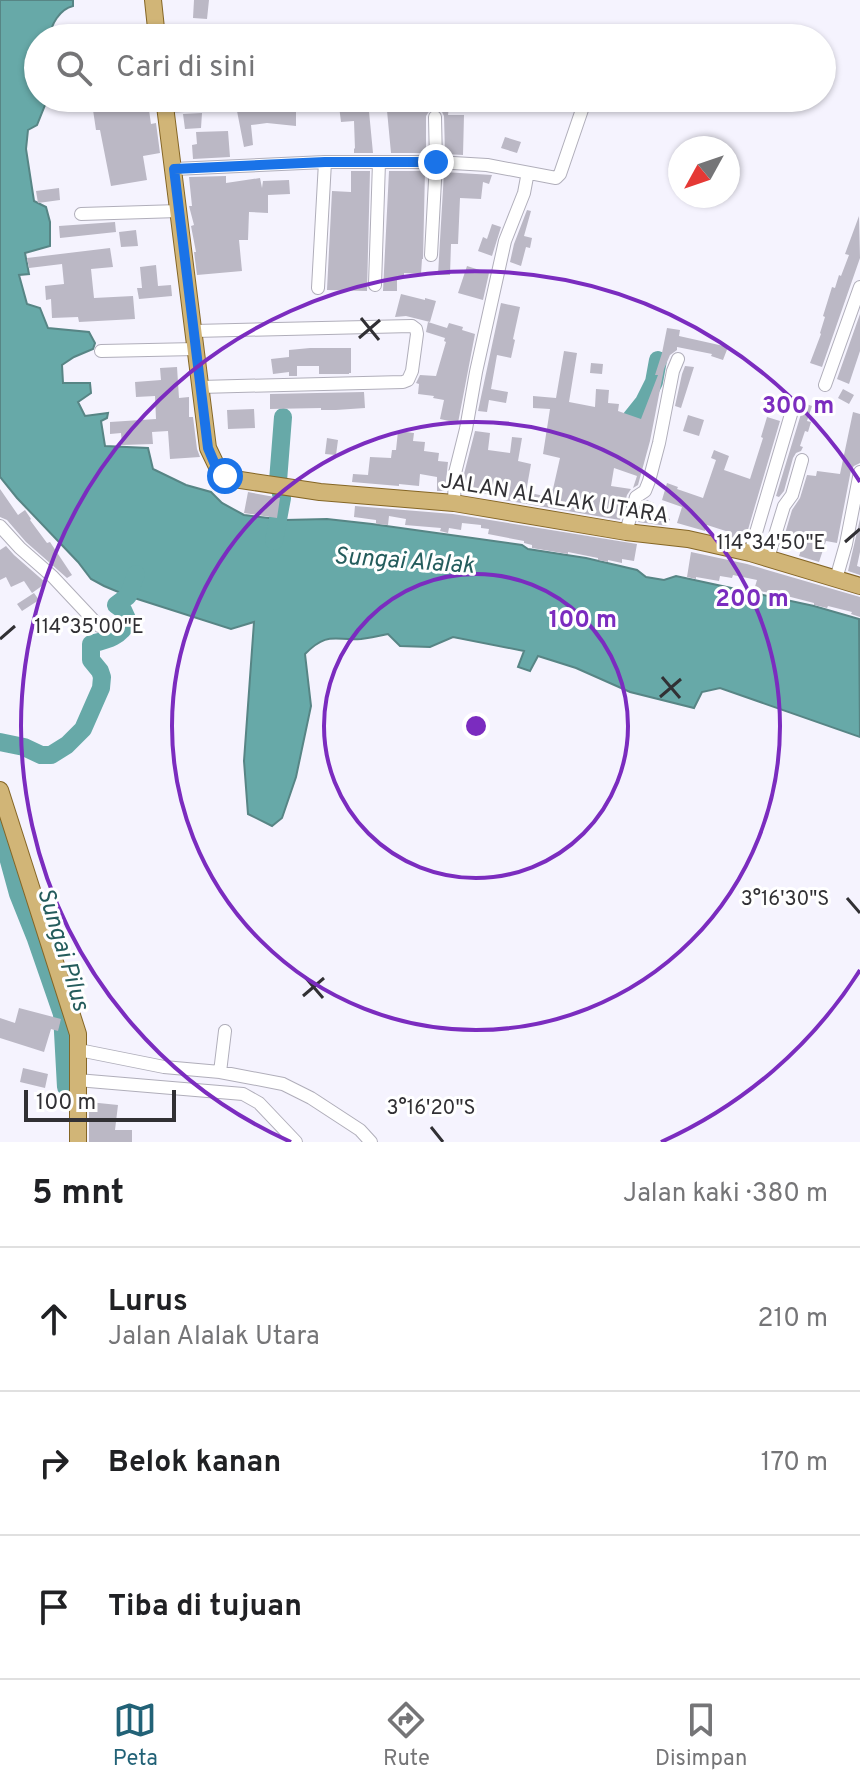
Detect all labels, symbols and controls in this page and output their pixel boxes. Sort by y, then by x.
search box [24,24,836,112]
icon: search [52,46,96,90]
text: Cari di sini [116,50,256,87]
north arrow [668,136,740,208]
route end [418,144,454,180]
text: 300 m [762,392,834,422]
route start [207,458,243,494]
street label: JALAN ALALAK UTARA [439,468,670,531]
text: 114°34'50"E [716,531,826,557]
water label: Sungai Alalak [333,542,476,582]
text: 200 m [715,585,789,615]
text: 100 m [549,606,617,636]
text: 114°35'00"E [34,615,144,641]
centre of rings [462,712,490,740]
water label: Sungai Pilus [29,884,95,1016]
text: 3°16'30"S [741,887,829,913]
scale bar [24,1086,176,1122]
text: 100 m [36,1090,96,1117]
text: 3°16'20"S [386,1096,476,1122]
text: 5 mnt [32,1173,124,1216]
text: Jalan kaki · 380 m [623,1178,828,1211]
text: Lurus [108,1284,188,1321]
icon: ahead [32,1297,76,1341]
text: 210 m [758,1303,828,1336]
text: Jalan Alalak Utara [108,1321,320,1354]
icon: right [32,1441,76,1485]
text: Belok kanan [108,1445,281,1482]
text: 170 m [761,1447,828,1480]
icon: arrive [32,1585,76,1629]
text: Tiba di tujuan [108,1589,302,1626]
tab: Peta [113,1698,158,1773]
tab: Rute [383,1698,430,1773]
tab: Disimpan [655,1698,747,1773]

